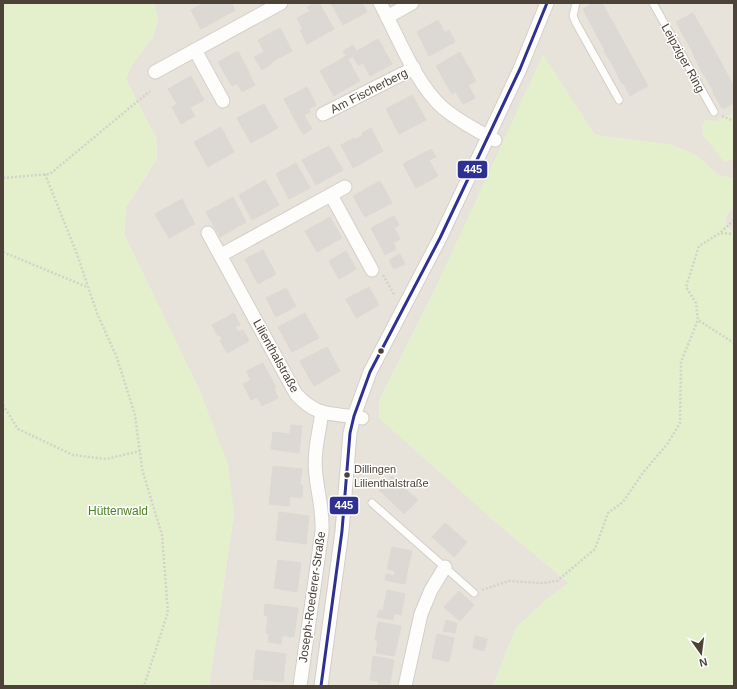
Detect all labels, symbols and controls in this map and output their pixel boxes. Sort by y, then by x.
street label: Leipziger Ring [658,21,708,95]
street label: Am Fischerberg [328,66,410,116]
line badge: 445 [457,160,488,179]
text: 445 [464,163,482,175]
street label: Lilienthalstraße [250,317,302,395]
unlabelled marker [376,346,386,356]
place label: Dillingen Lilienthalstraße [354,463,429,489]
marker: Dillingen Lilienthalstraße [342,470,352,480]
line badge: 445 [329,496,359,515]
text: 445 [335,499,353,511]
park label: Hüttenwald [88,504,148,518]
street label: Joseph-Roederer-Straße [296,530,328,664]
north arrow [681,633,721,673]
text: N [698,656,709,669]

